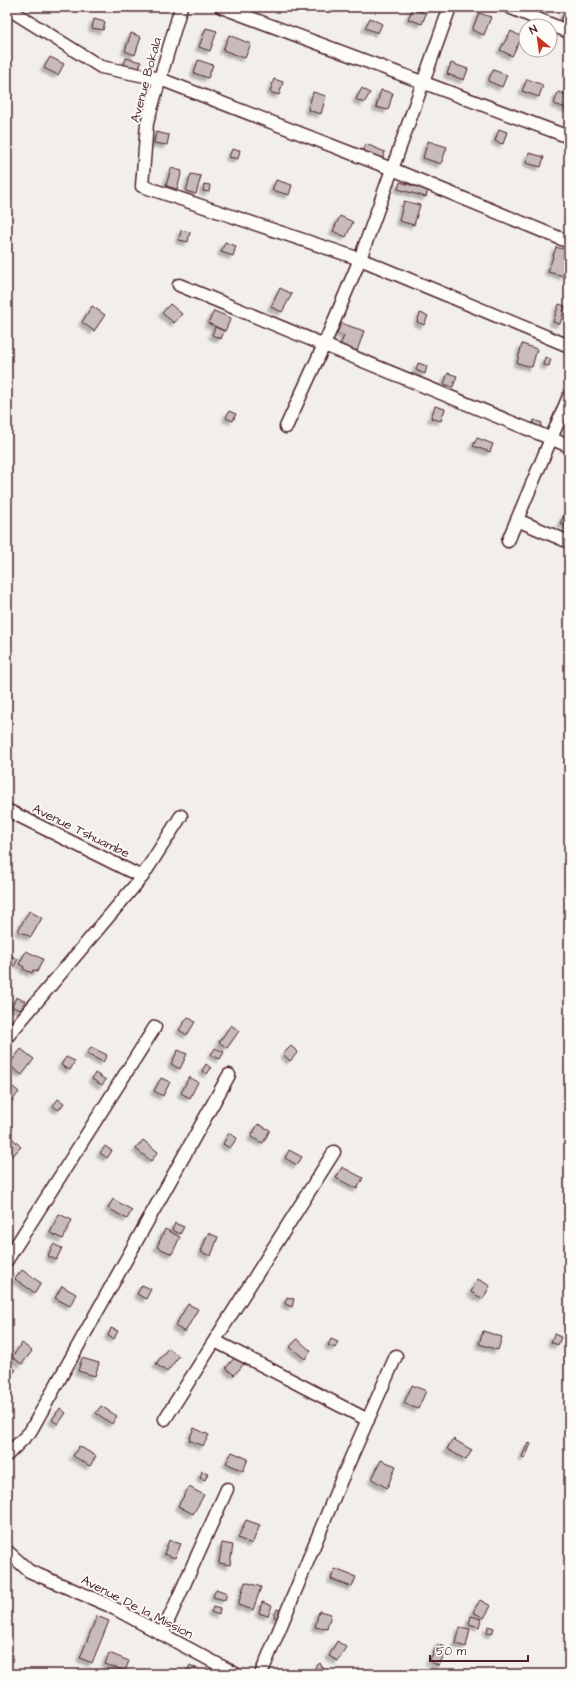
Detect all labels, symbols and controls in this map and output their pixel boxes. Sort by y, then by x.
north arrow [518,18,558,58]
text: N [527,21,540,38]
street label: Avenue Bokala [126,35,166,124]
street label: Avenue Tshuambe [29,800,133,862]
street label: Avenue De la Mission [78,1571,197,1643]
scale bar [430,1637,528,1663]
text: 50 m [436,1643,467,1660]

